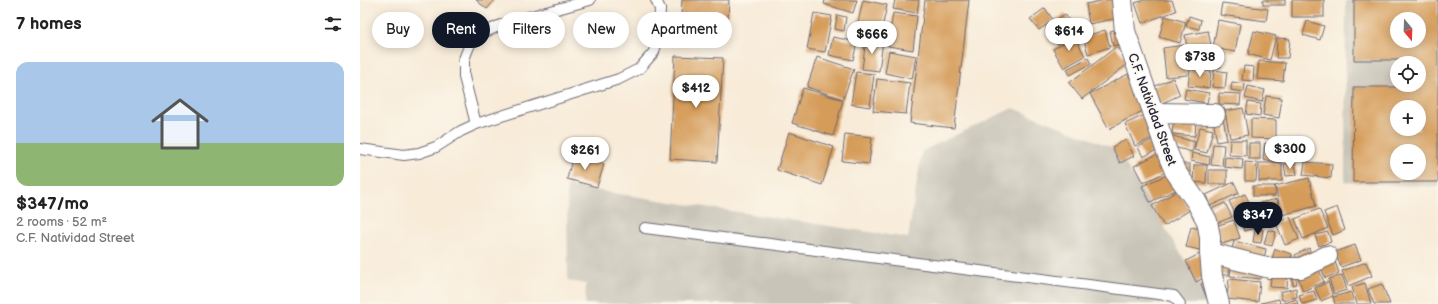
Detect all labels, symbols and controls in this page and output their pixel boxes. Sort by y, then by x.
chip: Buy [372,12,424,48]
chip: Rent [432,12,490,48]
chip: Filters [498,12,565,48]
chip: New [573,12,629,48]
chip: Apartment [637,12,732,48]
north arrow [1390,12,1426,48]
map controls [1390,12,1426,180]
icon: filters [322,13,344,35]
text: 7 homes [16,14,82,34]
pin: $614 [1045,18,1093,52]
pin: $666 [848,21,896,55]
text: $614 [1054,23,1084,39]
text: $666 [856,26,888,42]
pin: $738 [1176,44,1224,78]
text: $738 [1184,49,1216,65]
street label: C.F. Natividad Street [1124,51,1180,168]
button: locate [1390,56,1426,92]
pin: $412 [672,75,720,109]
text: $412 [681,80,711,96]
icon: home [144,88,216,160]
button: + [1390,100,1426,136]
pin: $300 [1266,136,1314,170]
pin: $261 [561,137,609,171]
text: $300 [1274,141,1306,157]
text: $261 [570,142,600,158]
button: − [1390,144,1426,180]
text: $347/mo [16,194,89,214]
pin: $347 [1234,202,1282,236]
text: $347 [1243,207,1274,223]
text: 2 rooms · 52 m² [16,214,107,230]
text: C.F. Natividad Street [16,230,135,246]

